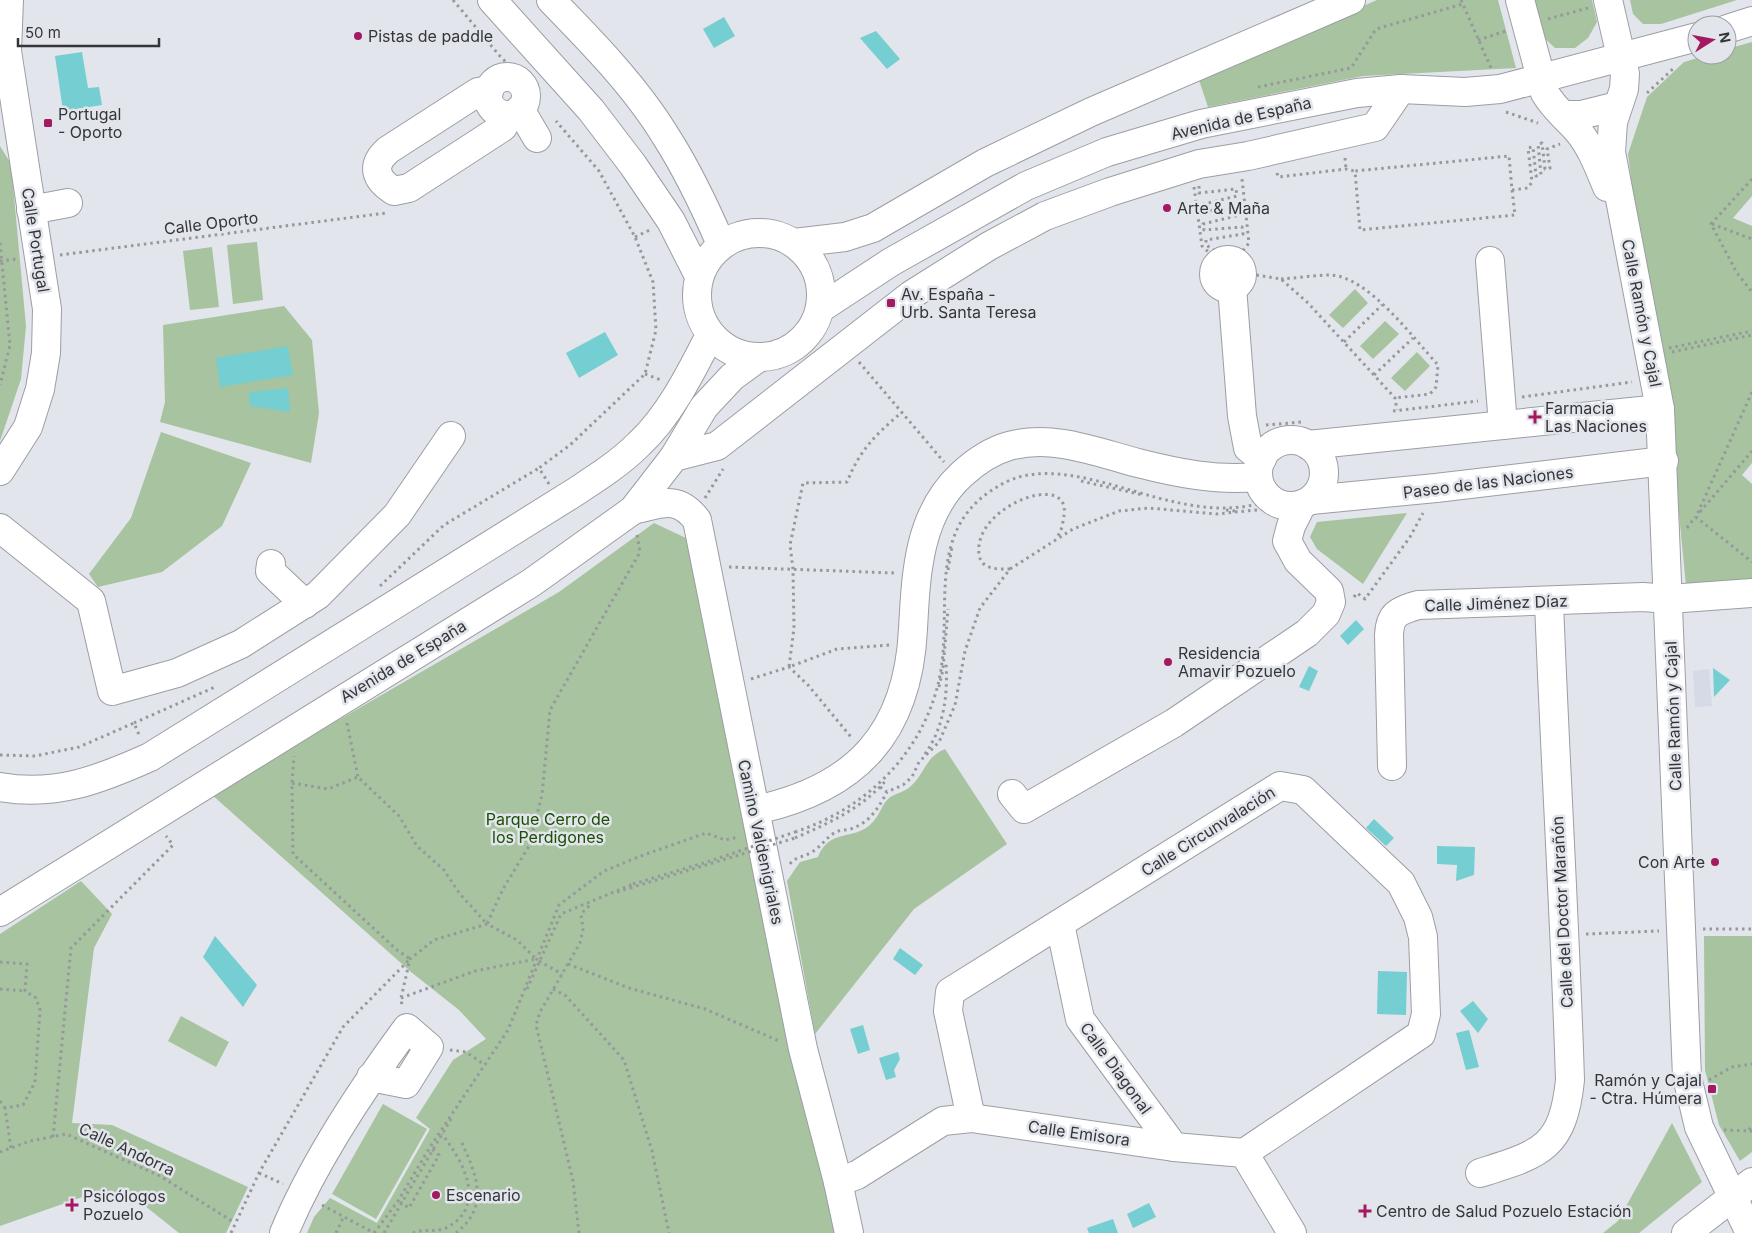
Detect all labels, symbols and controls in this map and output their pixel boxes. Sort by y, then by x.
scale bar [18,15,159,47]
north arrow [1687,15,1737,65]
text: 50 m [25,23,61,42]
place label: Pistas de paddle [368,26,493,46]
marker: Pistas de paddle [352,30,364,42]
text: N [1716,31,1735,44]
street label: Avenida de España [1169,92,1313,144]
place label: Portugal - Oporto [58,104,122,142]
marker: Portugal - Oporto [42,117,54,129]
street label: Calle Portugal [18,186,54,294]
place label: Arte & Maña [1177,198,1270,218]
marker: Arte & Maña [1161,202,1173,214]
street label: Calle Oporto [163,207,259,239]
street label: Calle Ramón y Cajal [1618,238,1666,388]
place label: Av. España - Urb. Santa Teresa [901,284,1037,322]
marker: Av. España - Urb. Santa Teresa [885,297,897,309]
place label: Farmacia Las Naciones [1545,398,1647,436]
marker: Farmacia Las Naciones [1529,411,1541,423]
street label: Paseo de las Naciones [1402,462,1574,502]
street label: Calle Jiménez Díaz [1424,590,1568,616]
street label: Avenida de España [336,615,470,707]
street label: Calle Ramón y Cajal [1660,641,1686,791]
place label: Residencia Amavir Pozuelo [1178,643,1296,681]
marker: Residencia Amavir Pozuelo [1162,656,1174,668]
street label: Camino Valdenigriales [734,758,788,926]
street label: Calle Circunvalación [1137,782,1279,880]
park label: Parque Cerro de los Perdigones [486,809,610,847]
street label: Calle del Doctor Marañón [1547,816,1577,1008]
place label: Con Arte [1638,852,1705,872]
marker: Con Arte [1709,856,1721,868]
street label: Calle Diagonal [1076,1018,1156,1118]
place label: Ramón y Cajal - Ctra. Húmera [1589,1070,1702,1108]
marker: Ramón y Cajal - Ctra. Húmera [1706,1083,1718,1095]
street label: Calle Emisora [1027,1116,1131,1150]
street label: Calle Andorra [76,1118,178,1180]
place label: Escenario [446,1185,521,1205]
place label: Psicólogos Pozuelo [83,1186,166,1224]
marker: Escenario [430,1189,442,1201]
marker: Psicólogos Pozuelo [65,1198,79,1212]
place label: Centro de Salud Pozuelo Estación [1376,1201,1632,1221]
marker: Centro de Salud Pozuelo Estación [1358,1204,1372,1218]

